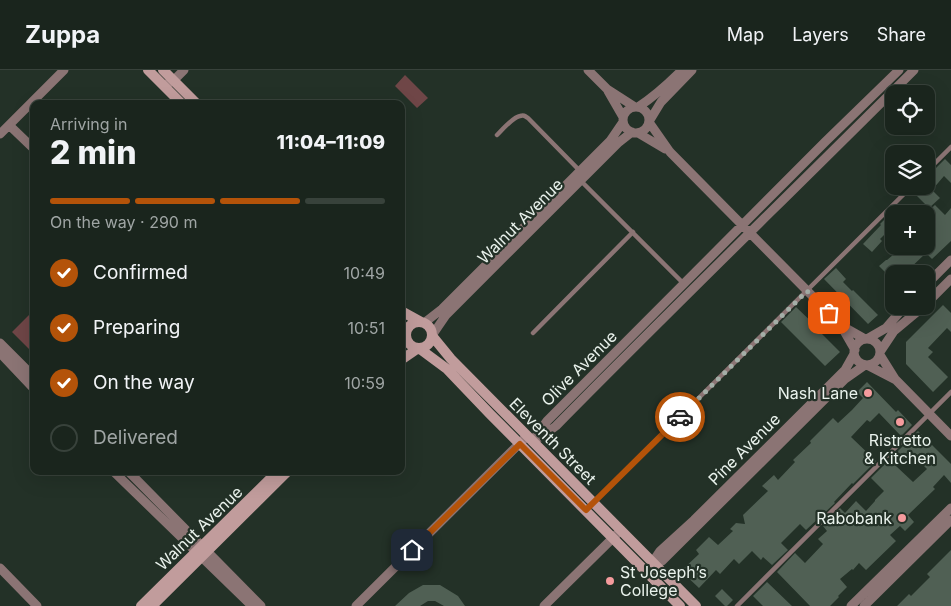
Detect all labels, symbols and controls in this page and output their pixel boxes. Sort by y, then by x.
text: Zuppa [25,20,100,49]
text: Map [727,24,764,45]
text: Layers [792,24,849,45]
text: Share [877,24,926,45]
map controls [885,85,935,315]
button: locate [885,85,935,135]
text: Arriving in [50,114,127,134]
text: 11:04–11:09 [277,131,385,154]
text: 2 min [50,133,136,172]
button: layers [885,145,935,195]
street label: Walnut Avenue [473,174,567,268]
button: + [885,205,935,255]
text: On the way · 290 m [50,212,197,232]
icon: check [50,259,78,287]
text: Confirmed [93,261,188,284]
text: 10:49 [344,263,385,283]
button: − [885,265,935,315]
pin [808,292,850,334]
icon: bag [815,299,843,327]
icon: check [50,314,78,342]
text: Preparing [93,316,180,339]
text: 10:51 [348,318,385,338]
street label: Olive Avenue [537,326,621,410]
icon: check [50,369,78,397]
text: On the way [93,371,195,394]
text: 10:59 [344,373,385,393]
place label: Nash Lane [778,383,858,403]
marker: Nash Lane [862,387,874,399]
courier [655,392,705,442]
street label: Eleventh Street [506,394,600,488]
icon: car [666,403,694,431]
street label: Pine Avenue [704,409,784,489]
marker: Ristretto & Kitchen [894,416,906,428]
text: Delivered [93,426,178,449]
place label: Ristretto & Kitchen [864,430,936,468]
street label: Walnut Avenue [152,482,246,574]
place label: Rabobank [816,508,892,528]
marker: Rabobank [896,512,908,524]
pin [391,529,433,571]
icon: home [398,536,426,564]
place label: St Joseph’s College [620,562,707,600]
marker: St Joseph’s College [604,575,616,587]

